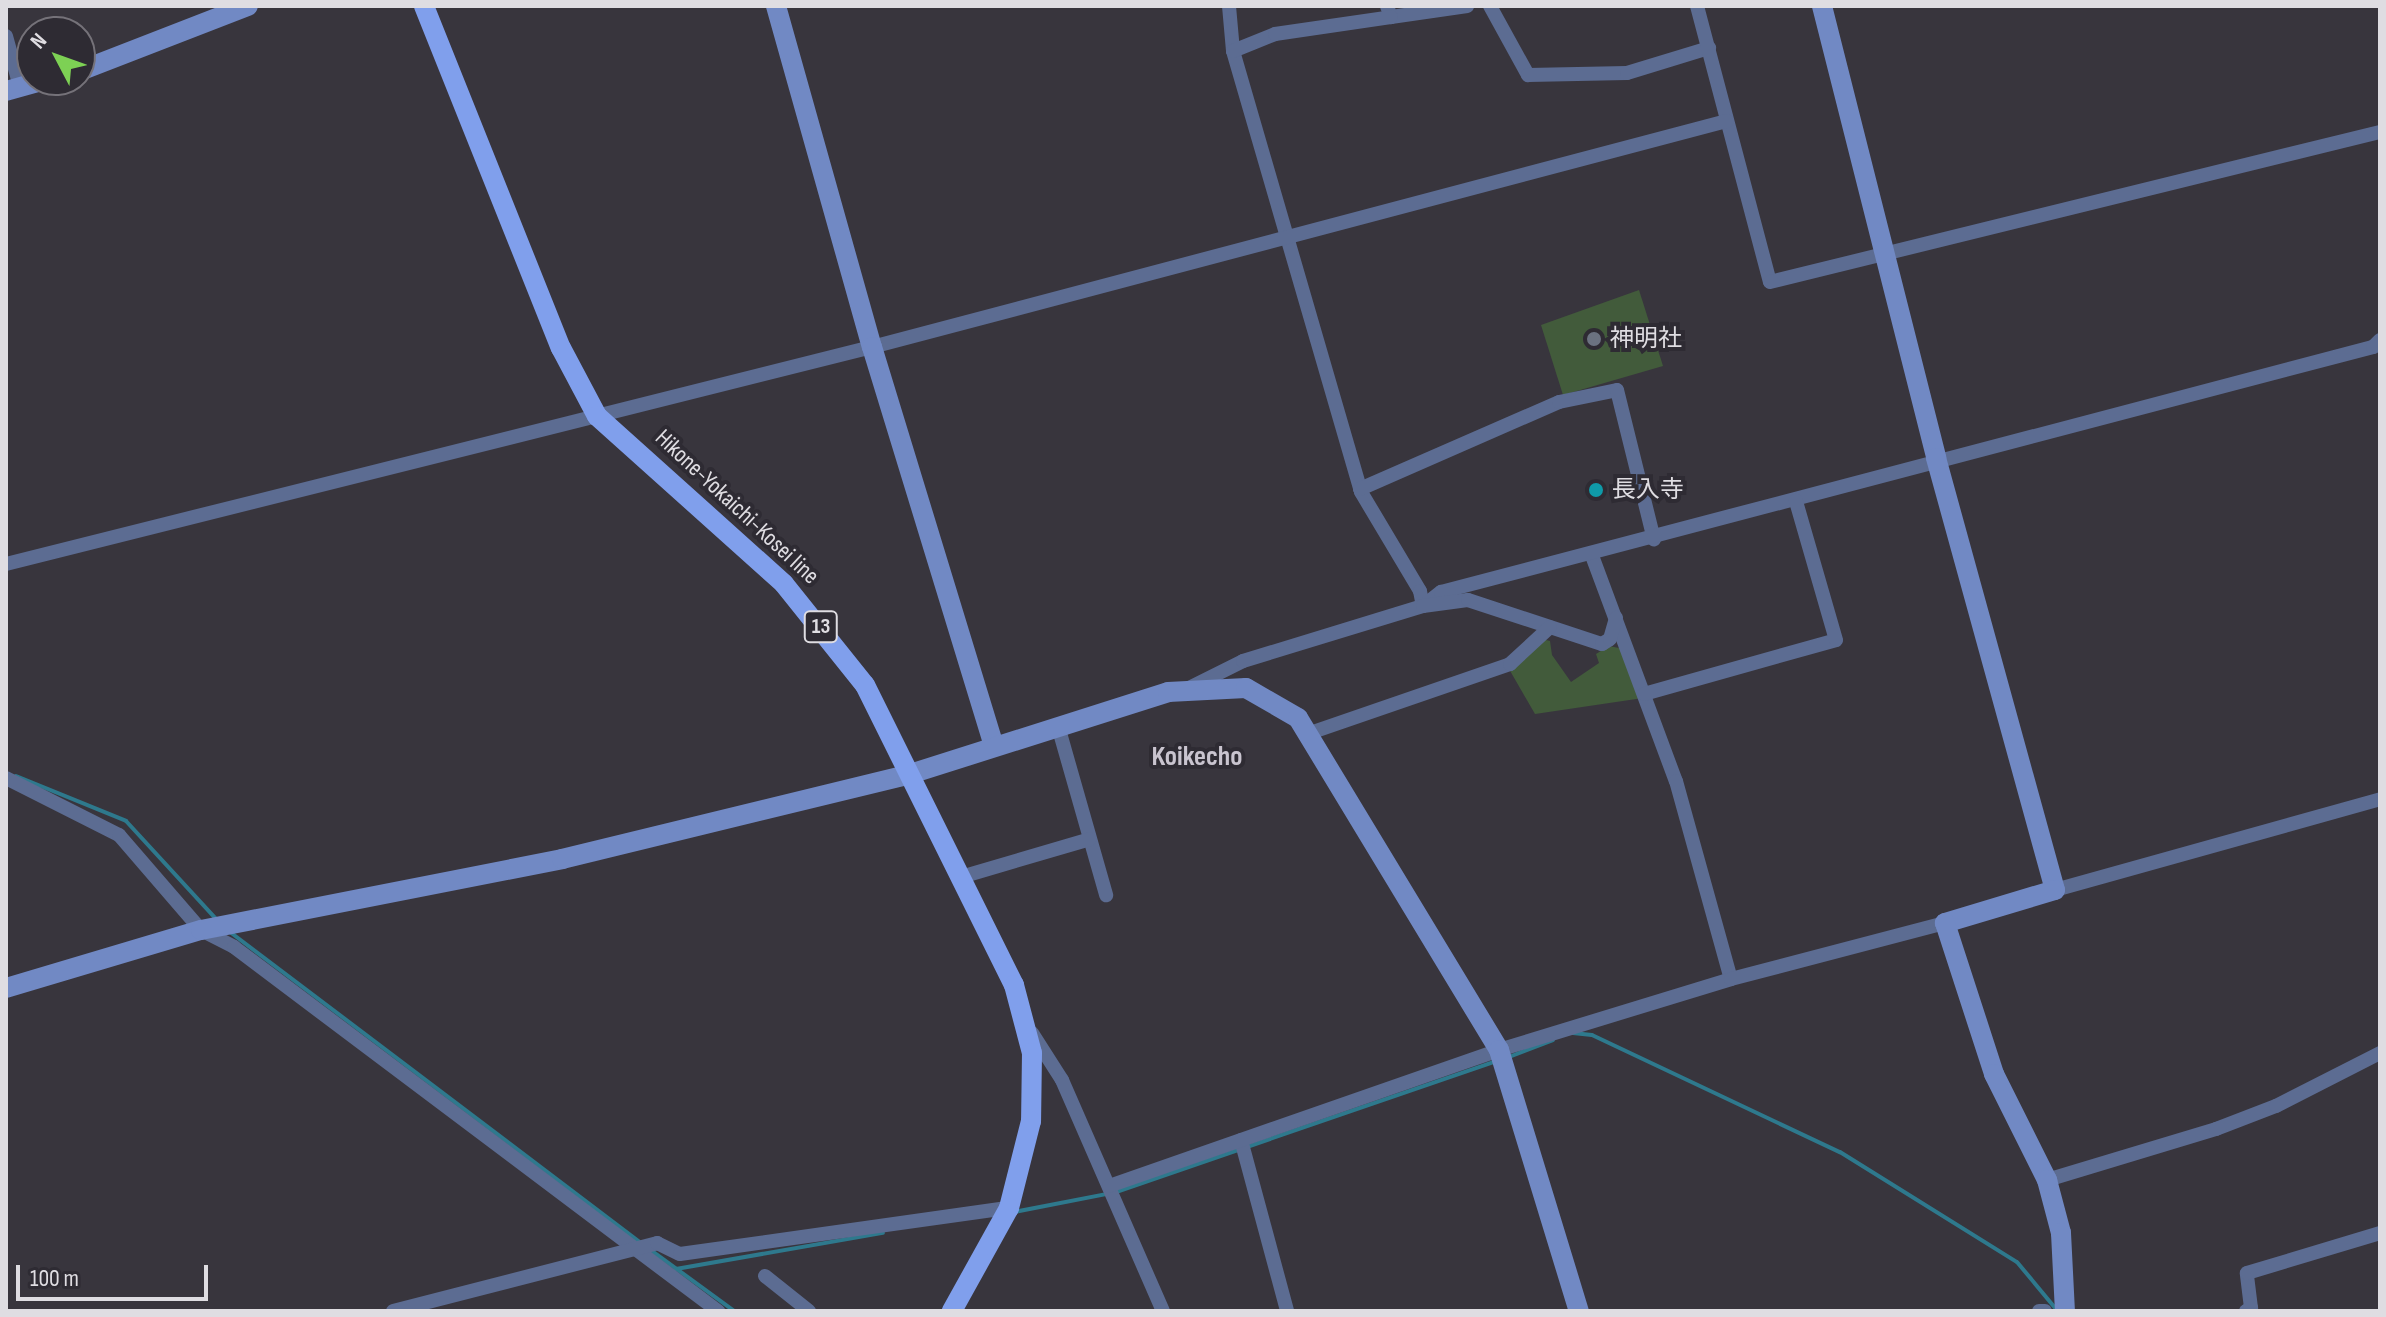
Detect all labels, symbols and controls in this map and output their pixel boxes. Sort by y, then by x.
north arrow [16,16,96,96]
text: N [25,28,53,55]
place label: 神明社 [1610,325,1682,353]
marker: 神明社 [1585,330,1603,348]
street label: Hikone-Yokaichi-Kosei line [649,424,825,590]
place label: 長入寺 [1612,476,1684,504]
marker: 長入寺 [1587,481,1605,499]
road number: 13 [803,609,839,645]
district label: Koikecho [1152,740,1242,774]
scale bar [20,1249,212,1299]
text: 100 m [30,1264,79,1293]

